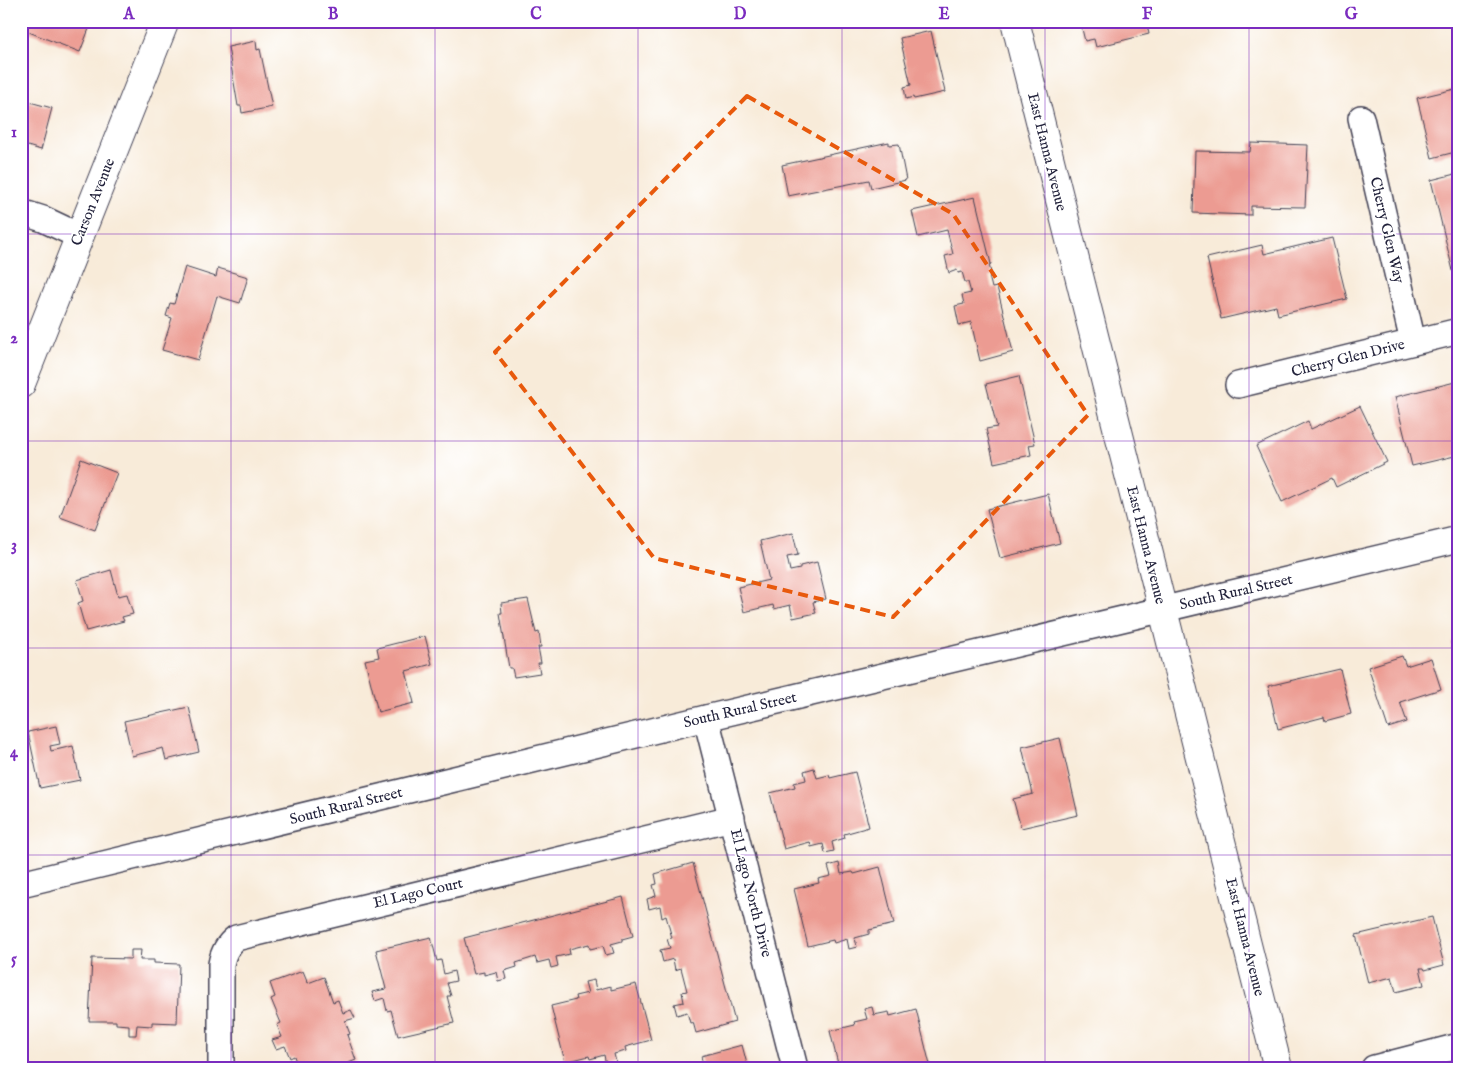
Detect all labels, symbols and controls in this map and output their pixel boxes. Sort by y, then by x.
text: A [123,5,136,25]
text: B [328,5,339,25]
text: C [530,5,542,25]
text: D [734,5,747,25]
text: E [938,5,950,25]
text: F [1142,5,1153,25]
text: G [1345,5,1358,25]
street label: East Hanna Avenue [1023,91,1071,213]
text: 1 [11,123,17,143]
street label: Carson Avenue [67,155,119,249]
street label: Cherry Glen Way [1366,175,1409,286]
text: 2 [10,329,18,349]
street label: Cherry Glen Drive [1289,335,1407,381]
street label: East Hanna Avenue [1122,484,1170,606]
text: 3 [11,536,17,556]
street label: South Rural Street [1178,570,1294,614]
street label: South Rural Street [682,688,798,732]
text: 4 [10,743,19,763]
street label: South Rural Street [288,783,404,829]
street label: El Lago North Drive [726,827,776,959]
street label: El Lago Court [371,873,465,913]
street label: East Hanna Avenue [1221,876,1269,998]
text: 5 [11,950,17,970]

